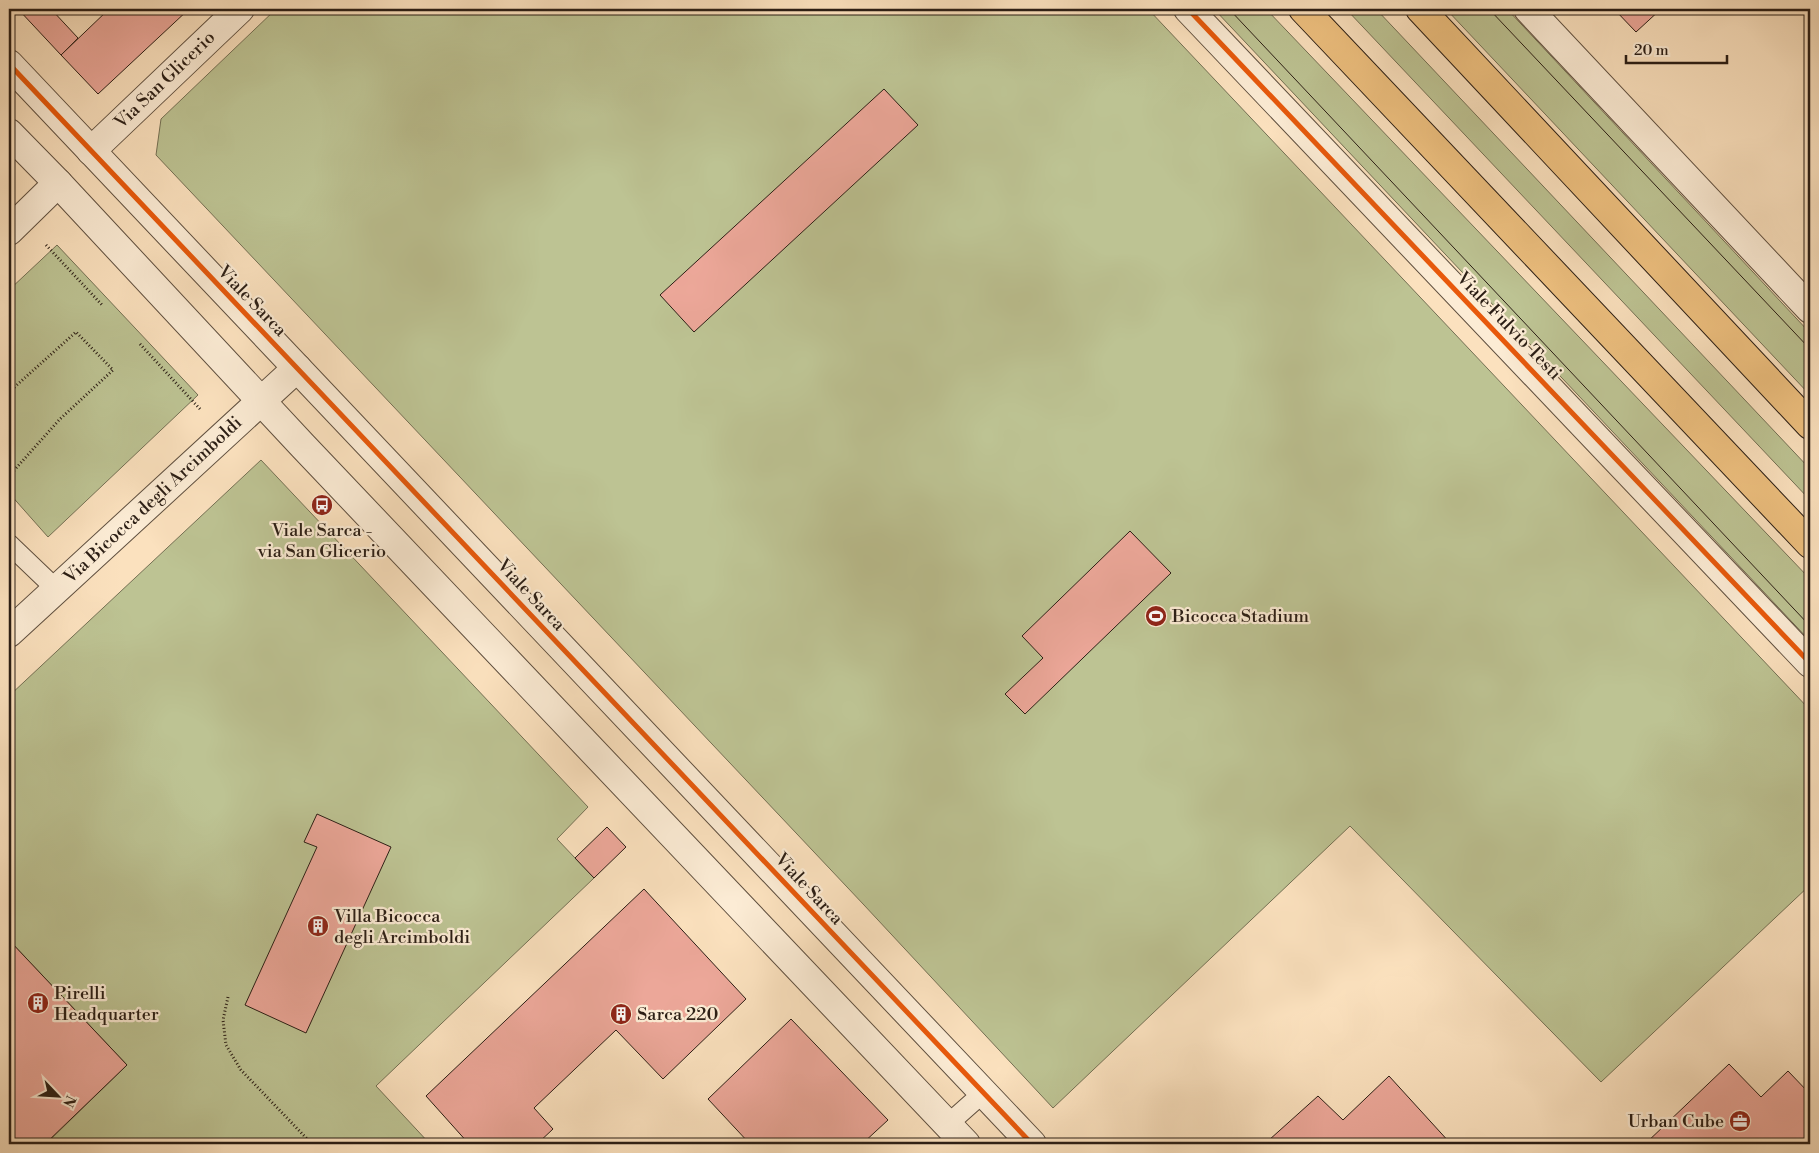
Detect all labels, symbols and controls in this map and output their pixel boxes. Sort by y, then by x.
street label: Via San Glicerio [109,26,220,135]
scale bar [1626,32,1728,64]
text: 20 m [1634,41,1669,60]
street label: Viale Sarca [212,260,292,342]
street label: Viale Fulvio Testi [1451,266,1567,385]
street label: Via Bicocca degli Arcimboldi [58,411,247,589]
bus stop icon: Viale Sarca - via San Glicerio [310,493,334,517]
place label: Viale Sarca - via San Glicerio [257,519,386,563]
street label: Viale Sarca [491,553,571,636]
sports icon: Bicocca Stadium [1144,604,1168,628]
place label: Bicocca Stadium [1171,605,1309,628]
street label: Viale Sarca [769,847,849,930]
place label: Villa Bicocca degli Arcimboldi [333,905,470,949]
building icon: Villa Bicocca degli Arcimboldi [306,914,330,938]
place label: Pirelli Headquarter [54,982,159,1026]
building icon: Pirelli Headquarter [26,991,50,1015]
building icon: Sarca 220 [609,1002,633,1026]
place label: Sarca 220 [637,1003,718,1026]
north arrow [32,1070,82,1120]
text: N [58,1092,79,1110]
office icon: Urban Cube [1728,1109,1752,1133]
place label: Urban Cube [1628,1110,1724,1133]

